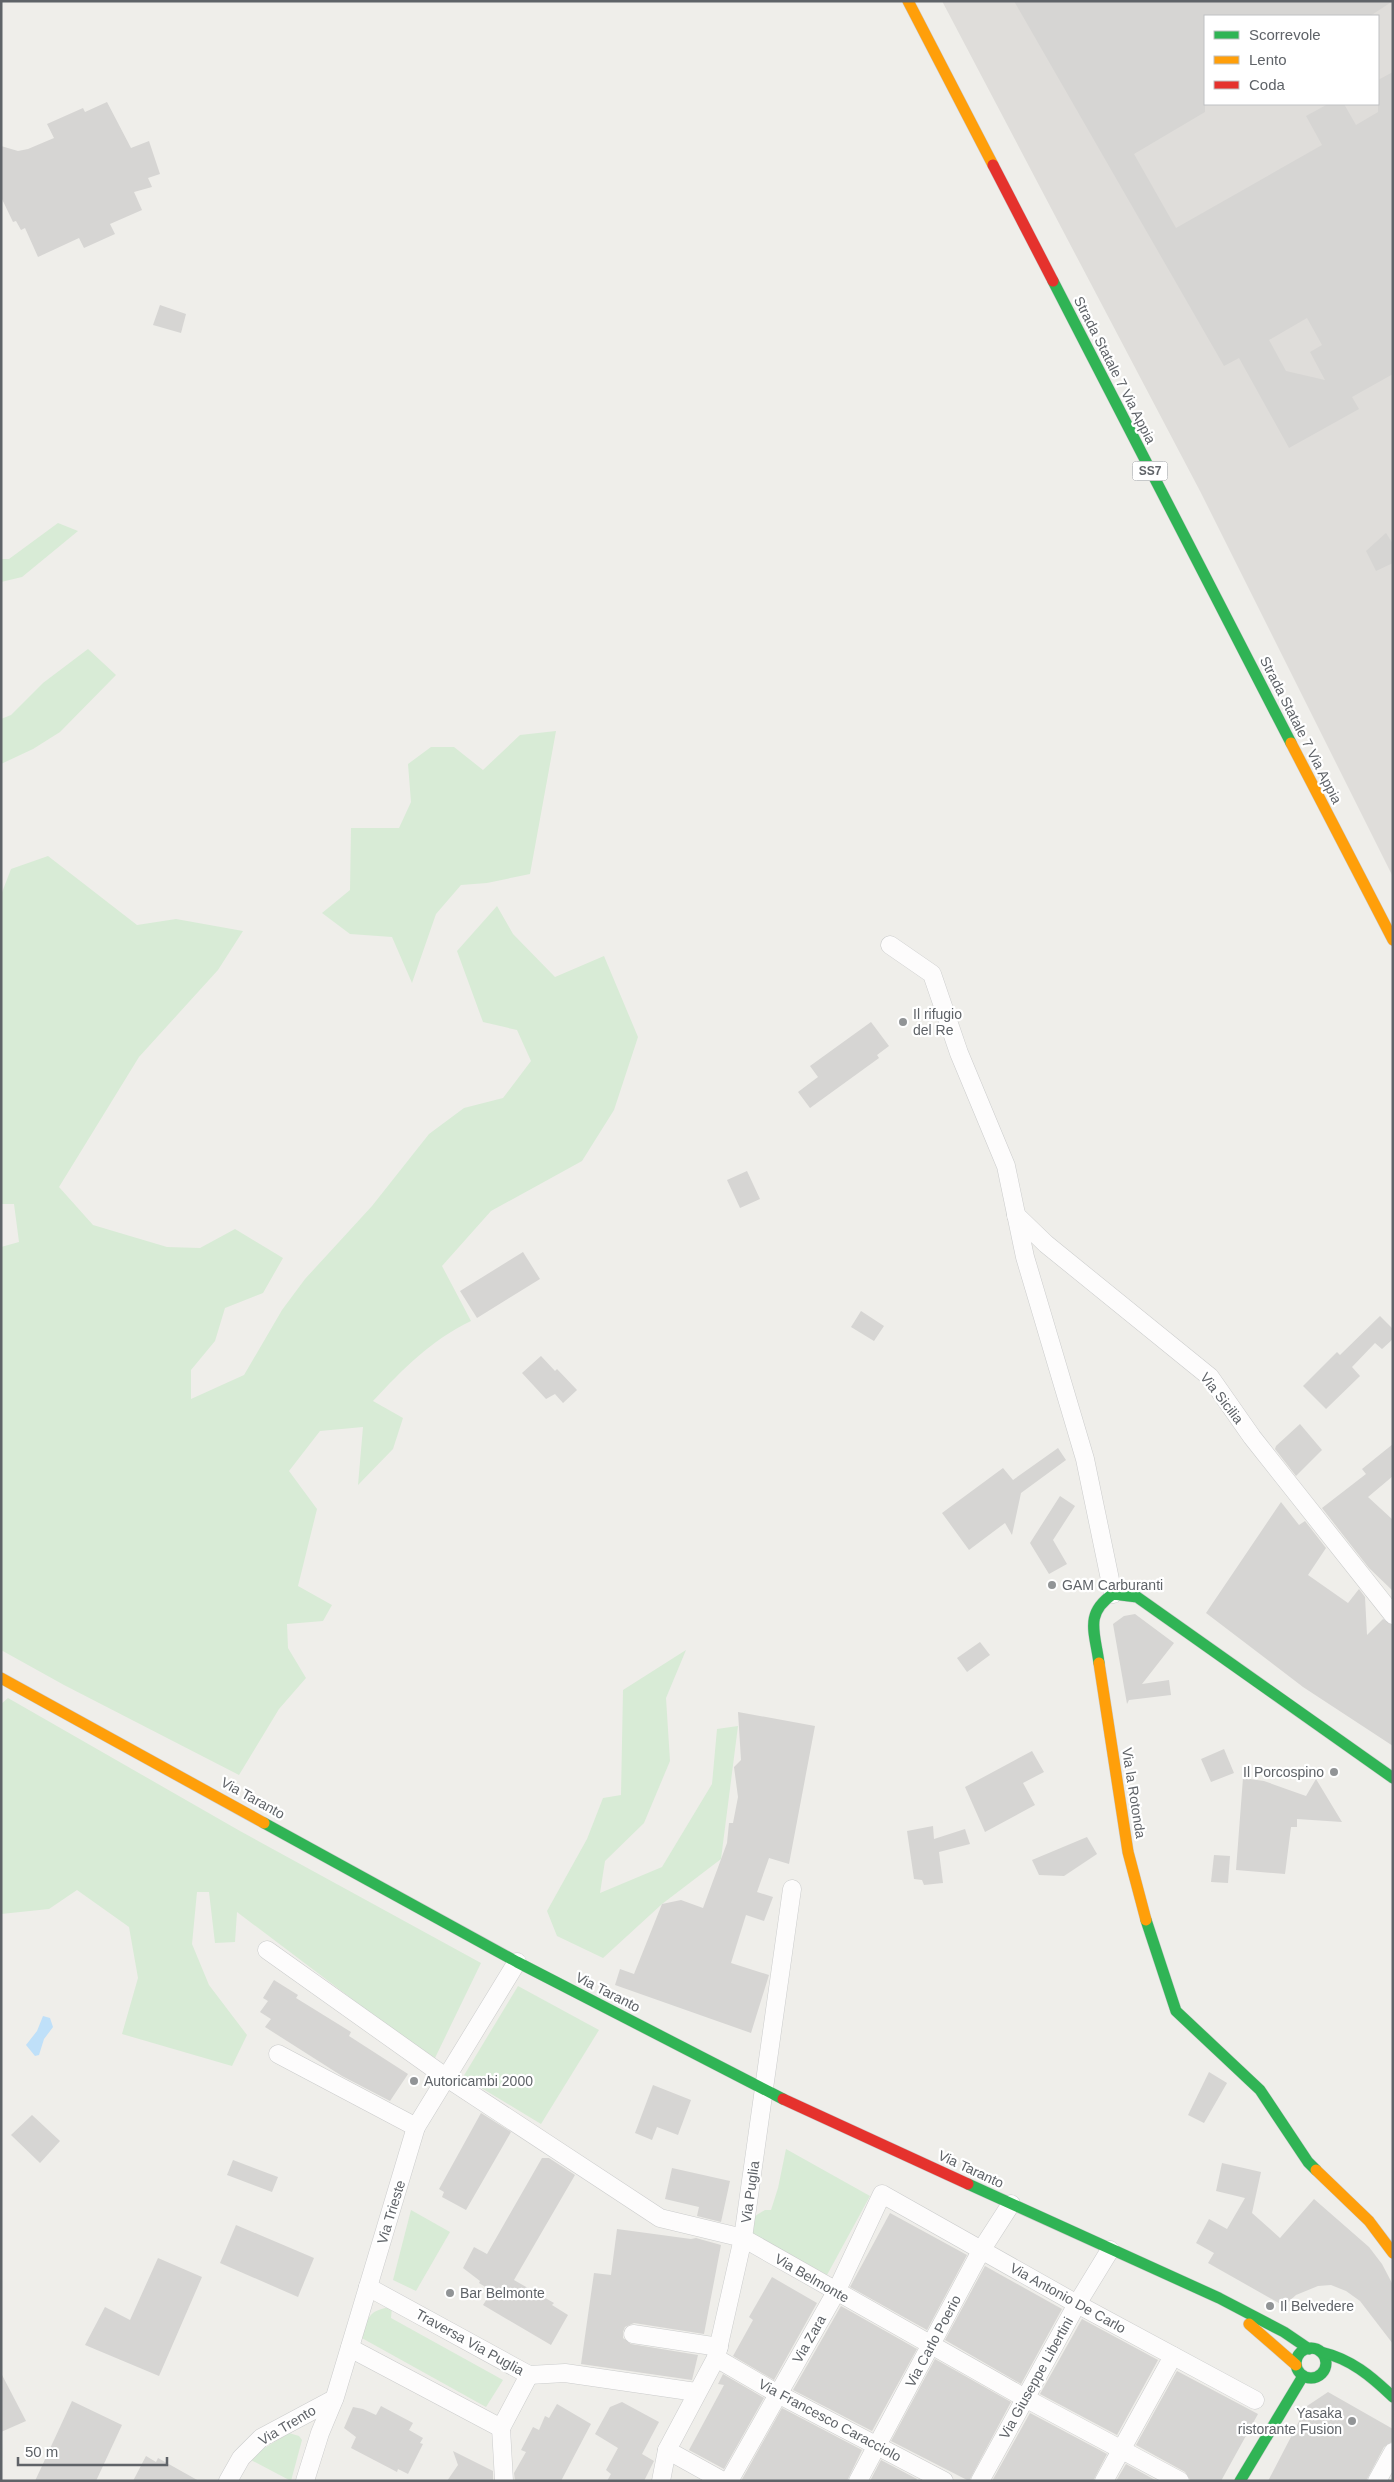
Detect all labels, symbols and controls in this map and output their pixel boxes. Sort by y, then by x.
legend [1204,15,1379,105]
text: Scorrevole [1249,26,1321,43]
text: Lento [1249,51,1287,68]
text: Coda [1249,76,1286,93]
street label: Strada Statale 7 Via Appia [1071,294,1159,447]
road number: SS7 [1132,462,1168,481]
street label: Strada Statale 7 Via Appia [1257,654,1345,807]
place label: Il rifugio del Re [913,1006,962,1038]
marker: Il rifugio del Re [897,1016,909,1028]
street label: Via Sicilia [1197,1369,1247,1427]
place label: GAM Carburanti [1062,1577,1163,1593]
marker: GAM Carburanti [1046,1579,1058,1591]
street label: Via la Rotonda [1119,1747,1149,1840]
place label: Il Porcospino [1243,1764,1324,1780]
marker: Il Porcospino [1328,1766,1340,1778]
street label: Via Taranto [218,1774,288,1822]
street label: Via Taranto [573,1969,643,2015]
place label: Autoricambi 2000 [424,2073,533,2089]
marker: Autoricambi 2000 [408,2075,420,2087]
street label: Via Taranto [936,2147,1006,2191]
street label: Via Puglia [738,2160,762,2224]
street label: Via Trieste [374,2178,408,2246]
street label: Via Belmonte [772,2250,852,2306]
street label: Via Antonio De Carlo [1007,2260,1129,2337]
place label: Bar Belmonte [460,2285,545,2301]
marker: Bar Belmonte [444,2287,456,2299]
street label: Via Carlo Poerio [902,2292,964,2390]
place label: Il Belvedere [1280,2298,1354,2314]
marker: Il Belvedere [1264,2300,1276,2312]
street label: Traversa Via Puglia [413,2306,527,2379]
street label: Via Zara [789,2312,829,2366]
street label: Via Giuseppe Libertini [996,2314,1076,2442]
street label: Via Francesco Caracciolo [756,2376,904,2465]
street label: Via Trento [256,2402,319,2448]
place label: Yasaka ristorante Fusion [1238,2405,1342,2437]
marker: Yasaka ristorante Fusion [1346,2415,1358,2427]
scale bar [18,2434,166,2466]
text: 50 m [25,2443,58,2460]

